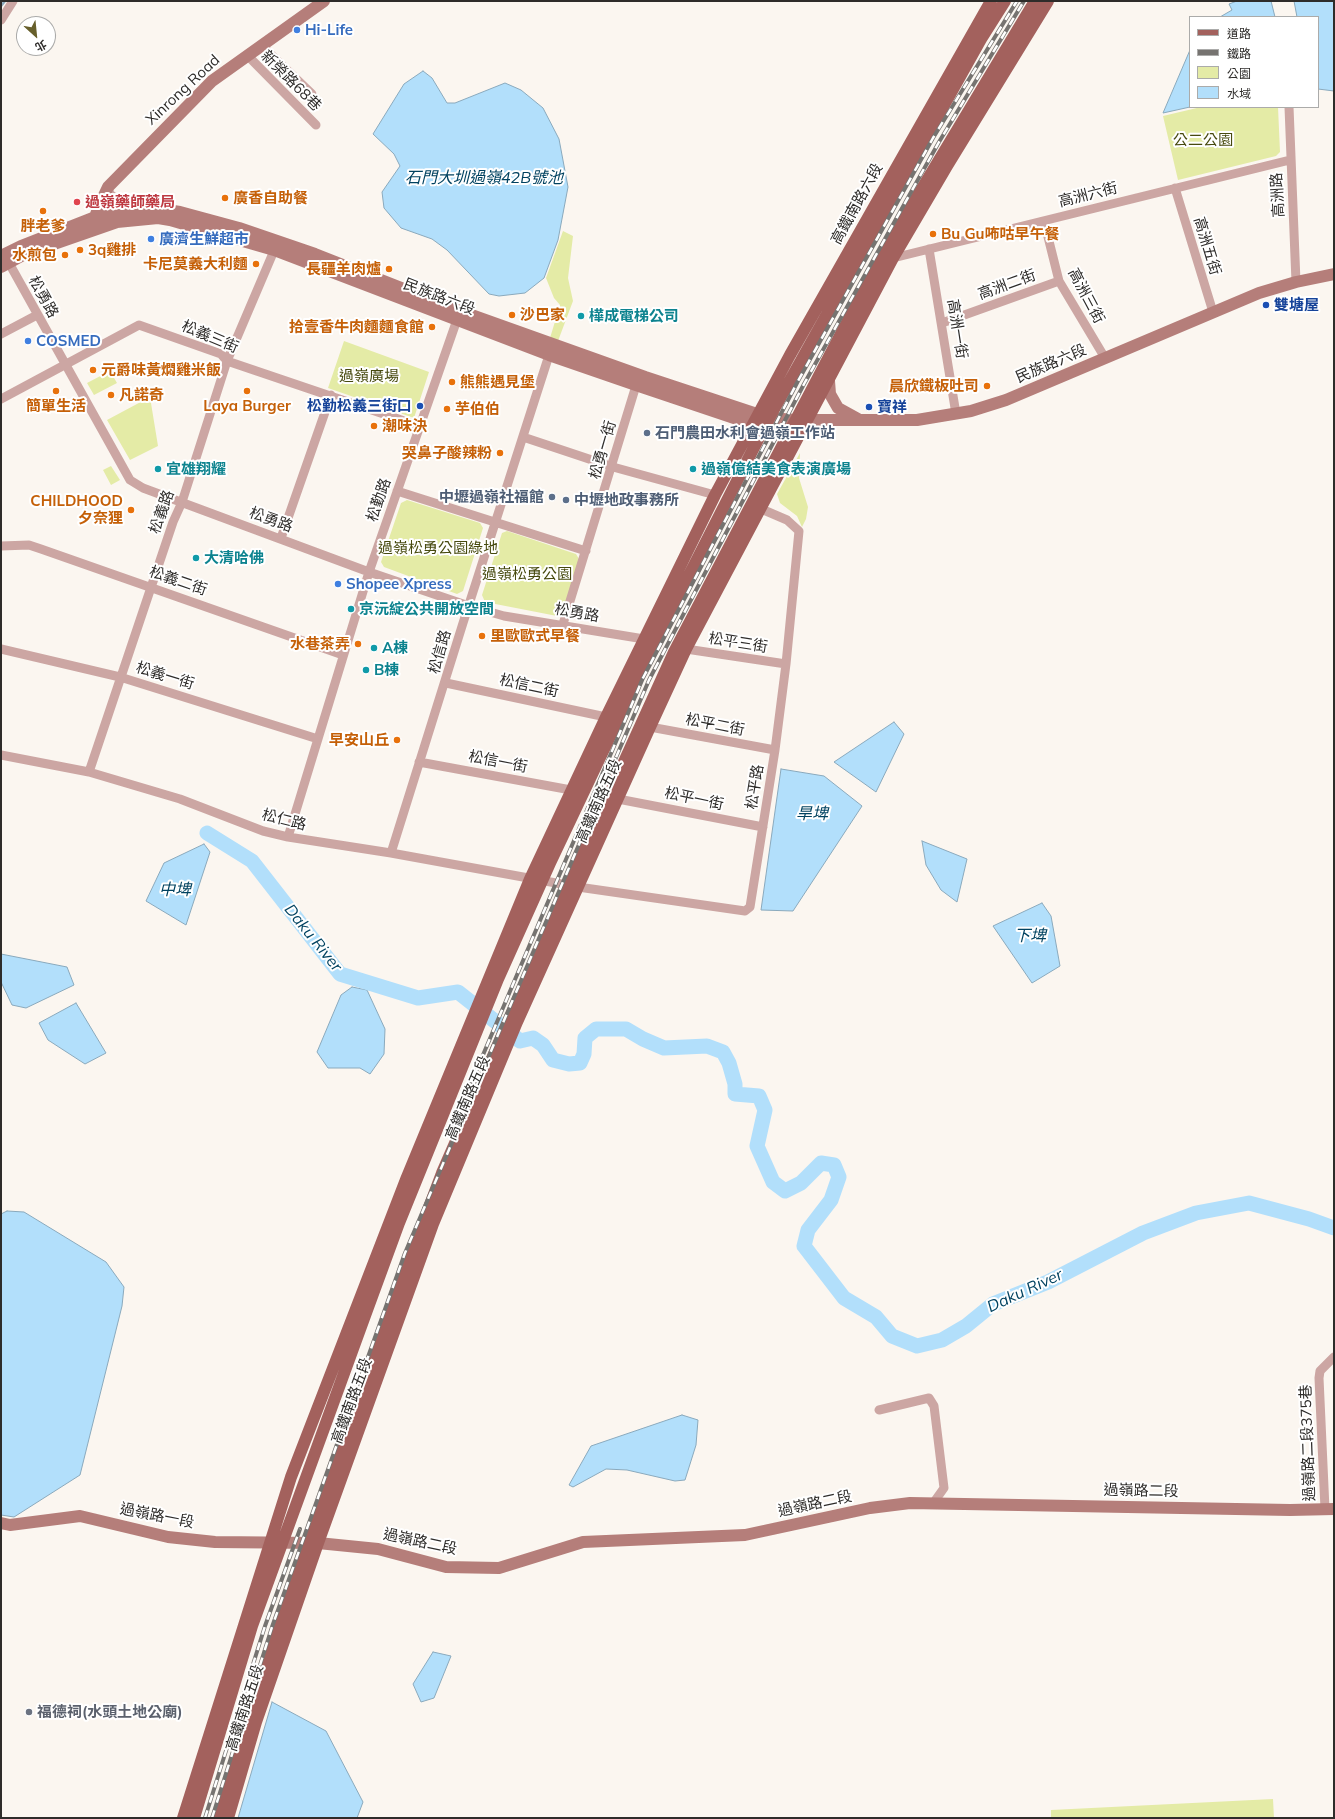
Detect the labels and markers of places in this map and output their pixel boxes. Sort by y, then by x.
place label: Hi-Life [305,21,353,39]
marker: Hi-Life [292,25,302,35]
place label: 廣香自助餐 [233,189,308,207]
place label: 過嶺藥師藥局 [85,193,175,211]
marker: 廣香自助餐 [220,193,230,203]
marker: 過嶺藥師藥局 [72,197,82,207]
marker: 胖老爹 [38,206,48,216]
place label: 胖老爹 [21,217,65,235]
place label: Bu Gu咘咕早午餐 [941,225,1059,243]
marker: Bu Gu咘咕早午餐 [928,229,938,239]
place label: 廣濟生鮮超市 [159,230,249,248]
marker: 廣濟生鮮超市 [146,234,156,244]
place label: 3q雞排 [88,241,136,259]
marker: 3q雞排 [75,245,85,255]
place label: 水煎包 [12,246,57,264]
marker: 水煎包 [60,250,70,260]
place label: 卡尼莫義大利麵 [143,255,248,273]
marker: 卡尼莫義大利麵 [251,259,261,269]
place label: 長疆羊肉爐 [306,260,381,278]
marker: 長疆羊肉爐 [384,264,394,274]
place label: 雙塘屋 [1274,296,1319,314]
marker: 雙塘屋 [1261,300,1271,310]
place label: 沙巴家 [520,306,565,324]
place label: 樺成電梯公司 [589,307,679,325]
marker: 沙巴家 [507,310,517,320]
marker: 樺成電梯公司 [576,311,586,321]
place label: 拾壹香牛肉麵麵食館 [289,318,424,336]
marker: 拾壹香牛肉麵麵食館 [427,322,437,332]
place label: COSMED [36,332,101,350]
marker: COSMED [23,336,33,346]
place label: 元爵味黃燜雞米飯 [101,361,221,379]
marker: 元爵味黃燜雞米飯 [88,365,98,375]
place label: 熊熊遇見堡 [460,373,535,391]
marker: 熊熊遇見堡 [447,377,457,387]
place label: 晨欣鐵板吐司 [889,377,979,395]
marker: 晨欣鐵板吐司 [982,381,992,391]
marker: 簡單生活 [51,386,61,396]
place label: 凡諾奇 [119,386,164,404]
marker: Laya Burger [242,386,252,396]
marker: 凡諾奇 [106,390,116,400]
place label: 簡單生活 [26,397,86,415]
place label: Laya Burger [203,397,291,415]
place label: 松勤松義三街口 [307,397,412,415]
place label: 寶祥 [877,398,907,416]
place label: 芋伯伯 [455,400,500,418]
marker: 松勤松義三街口 [415,401,425,411]
marker: 寶祥 [864,402,874,412]
marker: 芋伯伯 [442,404,452,414]
place label: 潮味決 [382,417,427,435]
marker: 潮味決 [369,421,379,431]
place label: 石門農田水利會過嶺工作站 [655,424,835,442]
marker: 石門農田水利會過嶺工作站 [642,428,652,438]
place label: 哭鼻子酸辣粉 [402,444,492,462]
marker: 哭鼻子酸辣粉 [495,448,505,458]
place label: 宜雄翔耀 [166,460,226,478]
place label: 過嶺億結美食表演廣場 [701,460,851,478]
marker: 宜雄翔耀 [153,464,163,474]
marker: 過嶺億結美食表演廣場 [688,464,698,474]
place label: 中壢過嶺社福館 [439,488,544,506]
place label: 中壢地政事務所 [574,491,679,509]
place label: CHILDHOOD 夕奈狸 [30,492,123,527]
marker: 中壢過嶺社福館 [547,492,557,502]
marker: 中壢地政事務所 [561,495,571,505]
marker: CHILDHOOD 夕奈狸 [126,505,136,515]
place label: 大清哈佛 [204,549,264,567]
marker: 大清哈佛 [191,553,201,563]
place label: Shopee Xpress [346,575,452,593]
marker: Shopee Xpress [333,579,343,589]
place label: 京沅綻公共開放空間 [359,600,494,618]
marker: 京沅綻公共開放空間 [346,604,356,614]
place label: 里歐歐式早餐 [490,627,580,645]
marker: 里歐歐式早餐 [477,631,487,641]
place label: 水巷茶弄 [290,635,350,653]
marker: 水巷茶弄 [353,639,363,649]
place label: A棟 [382,639,408,657]
marker: A棟 [369,643,379,653]
place label: B棟 [374,661,399,679]
marker: B棟 [361,665,371,675]
place label: 早安山丘 [329,731,389,749]
marker: 早安山丘 [392,735,402,745]
place label: 福德祠(水頭土地公廟) [37,1703,183,1721]
marker: 福德祠(水頭土地公廟) [24,1707,34,1717]

